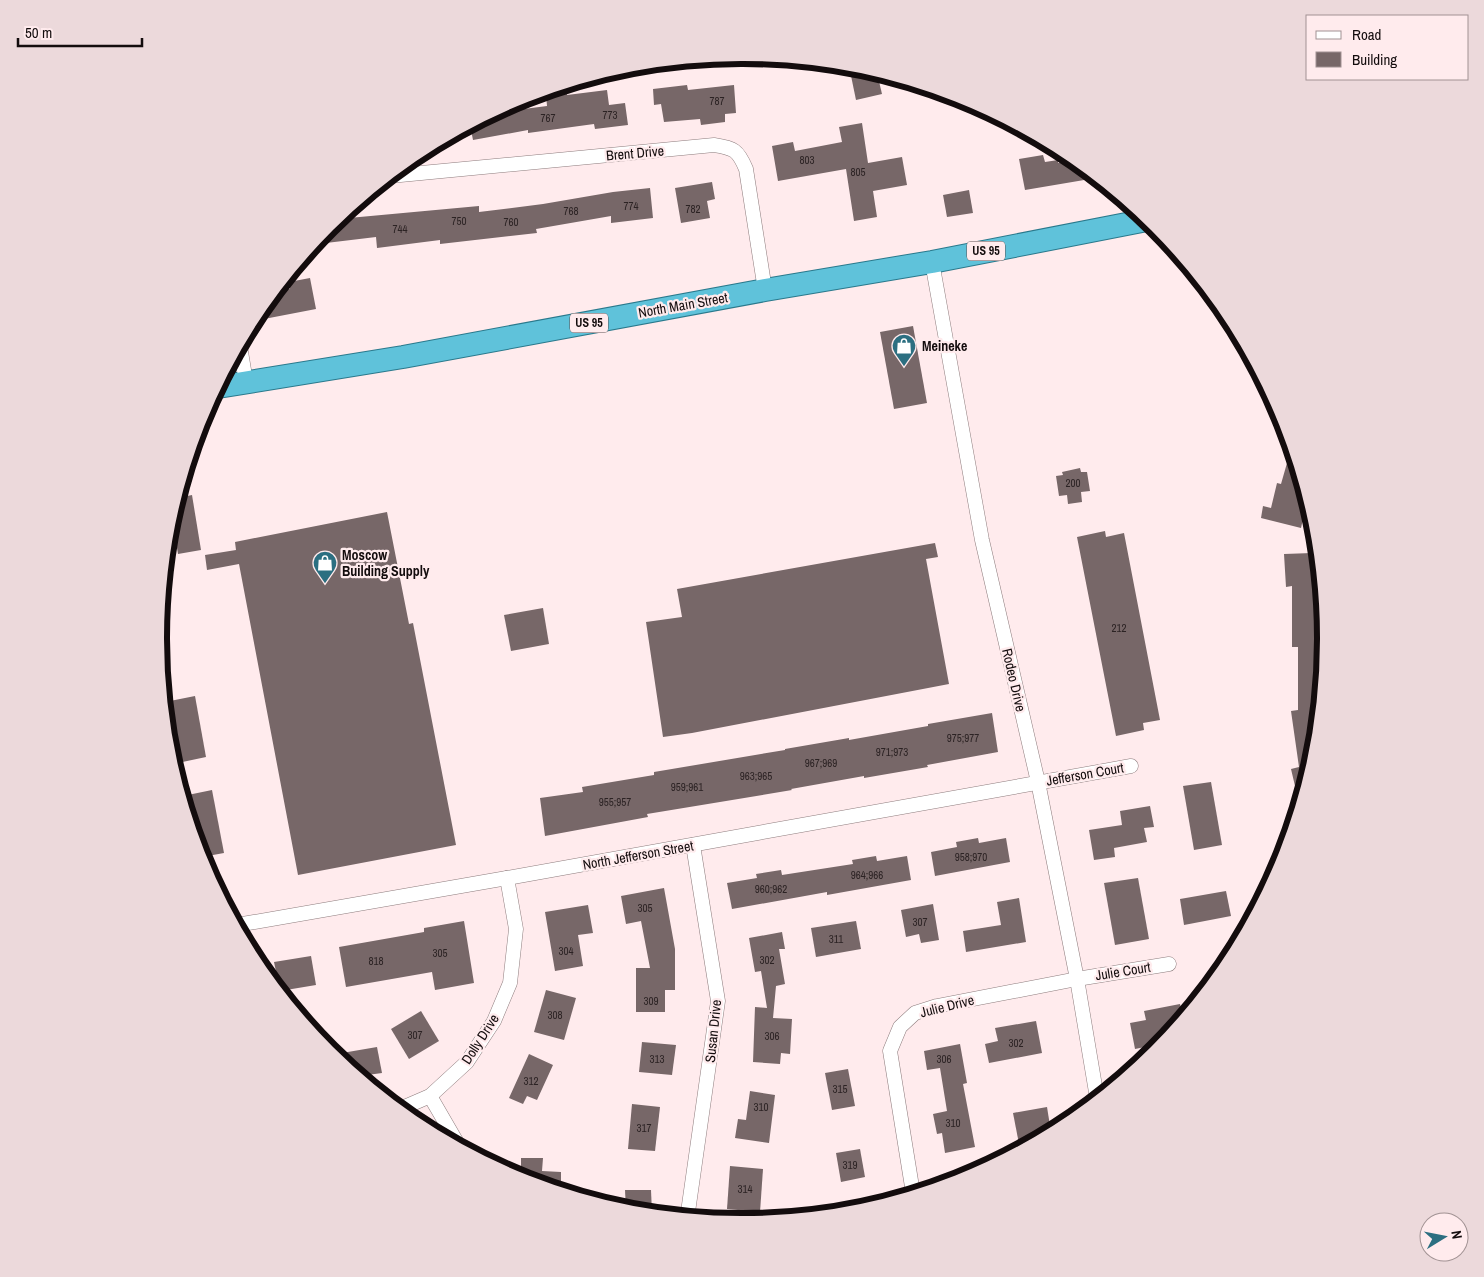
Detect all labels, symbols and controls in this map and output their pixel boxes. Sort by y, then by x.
scale bar [18,15,141,47]
legend [1306,15,1469,80]
text: 50 m [25,22,52,43]
text: Road [1352,24,1381,45]
text: Building [1352,49,1397,70]
house number: 787 [709,94,725,108]
house number: 773 [602,108,618,122]
house number: 767 [540,111,556,125]
street label: Brent Drive [605,142,665,164]
house number: 803 [799,153,815,167]
house number: 805 [850,165,866,179]
house number: 774 [623,199,639,213]
house number: 782 [685,202,701,216]
house number: 768 [563,204,579,218]
house number: 750 [451,214,467,228]
house number: 760 [503,215,519,229]
house number: 744 [392,222,408,236]
road number: US 95 [967,242,1005,260]
street label: North Main Street [637,288,729,322]
road number: US 95 [570,314,608,332]
shop icon: Meineke [891,333,917,367]
place label: Meineke [922,337,967,355]
house number: 200 [1065,476,1081,490]
place label: Moscow Building Supply [342,546,430,580]
shop icon: Moscow Building Supply [312,550,338,584]
house number: 212 [1111,621,1127,635]
street label: Rodeo Drive [998,647,1030,713]
house number: 975;977 [947,731,979,745]
house number: 971;973 [876,745,908,759]
house number: 967;969 [805,756,837,770]
street label: Jefferson Court [1045,758,1125,790]
house number: 963;965 [740,769,772,783]
house number: 959;961 [671,780,703,794]
house number: 955;957 [599,795,631,809]
street label: North Jefferson Street [581,836,695,874]
house number: 958;970 [955,850,987,864]
house number: 964;966 [851,868,883,882]
house number: 960;962 [755,882,787,896]
house number: 305 [637,901,653,915]
house number: 307 [912,915,928,929]
house number: 311 [829,932,843,946]
house number: 304 [558,944,574,958]
house number: 305 [432,946,448,960]
house number: 302 [759,953,775,967]
house number: 818 [368,954,384,968]
street label: Julie Court [1094,958,1152,984]
street label: Julie Drive [918,991,976,1021]
house number: 309 [643,994,659,1008]
street label: Susan Drive [701,999,725,1063]
house number: 308 [547,1008,563,1022]
street label: Dolly Drive [457,1011,503,1067]
house number: 307 [407,1028,423,1042]
house number: 306 [764,1029,780,1043]
house number: 302 [1008,1036,1024,1050]
house number: 313 [649,1052,665,1066]
house number: 306 [936,1052,952,1066]
house number: 312 [523,1074,539,1088]
house number: 315 [832,1082,848,1096]
house number: 310 [753,1100,769,1114]
house number: 310 [945,1116,961,1130]
house number: 317 [636,1121,652,1135]
house number: 319 [842,1158,858,1172]
house number: 314 [737,1182,753,1196]
north arrow [1419,1212,1469,1262]
text: N [1447,1229,1466,1240]

